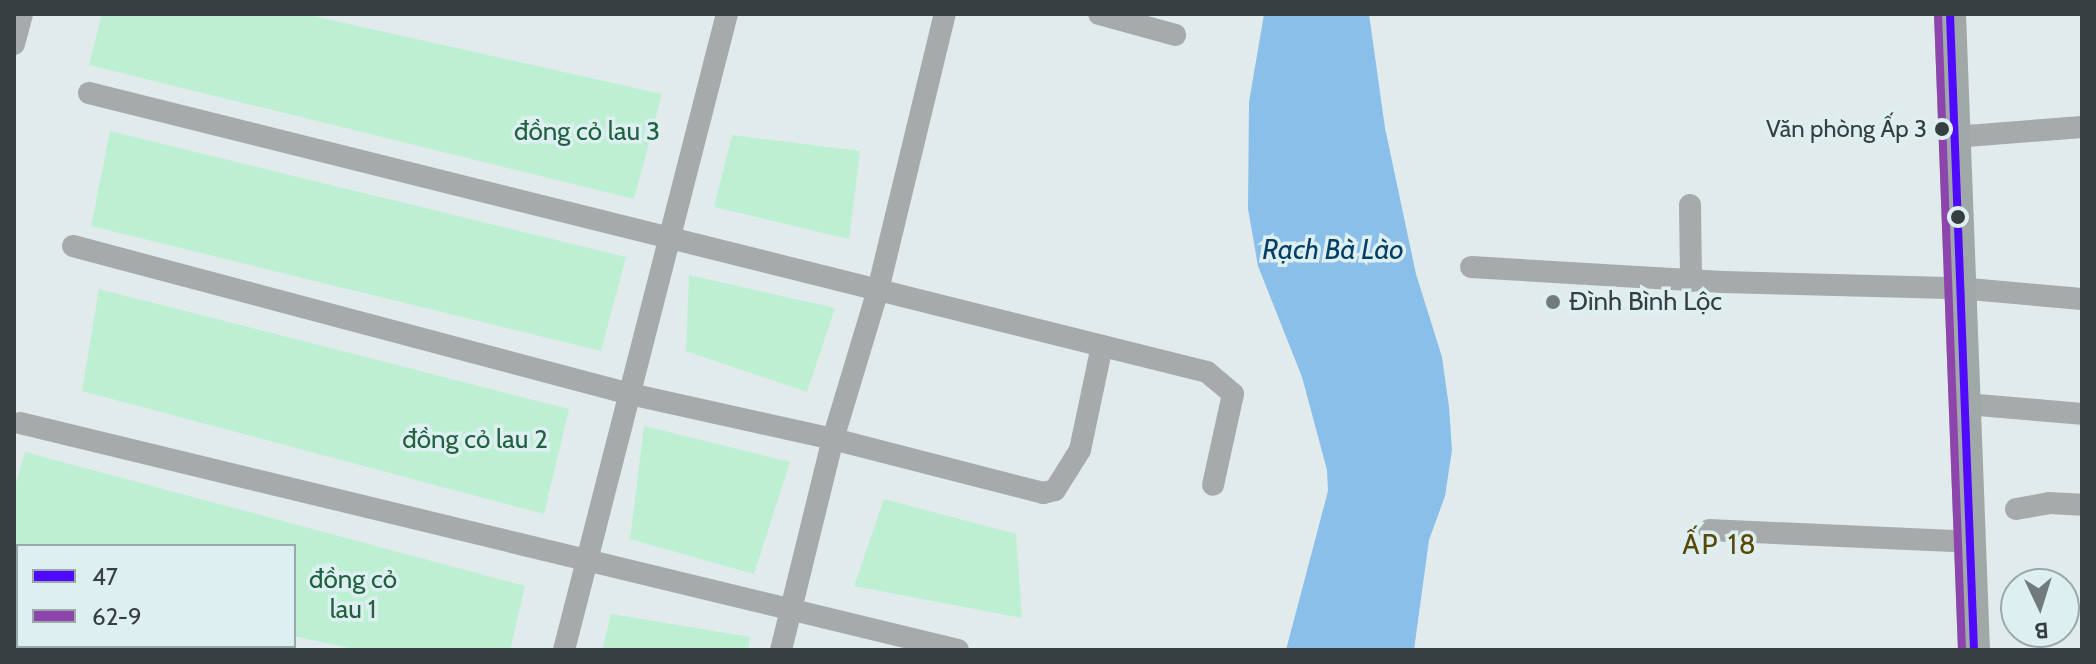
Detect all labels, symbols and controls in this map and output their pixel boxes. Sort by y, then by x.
place label: Văn phòng Ấp 3 [1766,115,1927,143]
park label: đồng cỏ lau 3 [514,116,660,148]
marker: Văn phòng Ấp 3 [1934,121,1950,137]
unlabelled marker [1950,209,1966,225]
water label: Rạch Bà Lào [1262,232,1404,266]
place label: Đình Bình Lộc [1569,286,1722,318]
marker: Đình Bình Lộc [1544,293,1562,311]
park label: đồng cỏ lau 2 [402,424,548,456]
district label: ẤP 18 [1682,527,1758,561]
legend [16,544,296,648]
text: 47 [92,562,118,591]
park label: đồng cỏ lau 1 [309,564,397,626]
north arrow [2000,568,2080,648]
text: 62-9 [92,602,142,631]
text: B [2034,616,2049,644]

